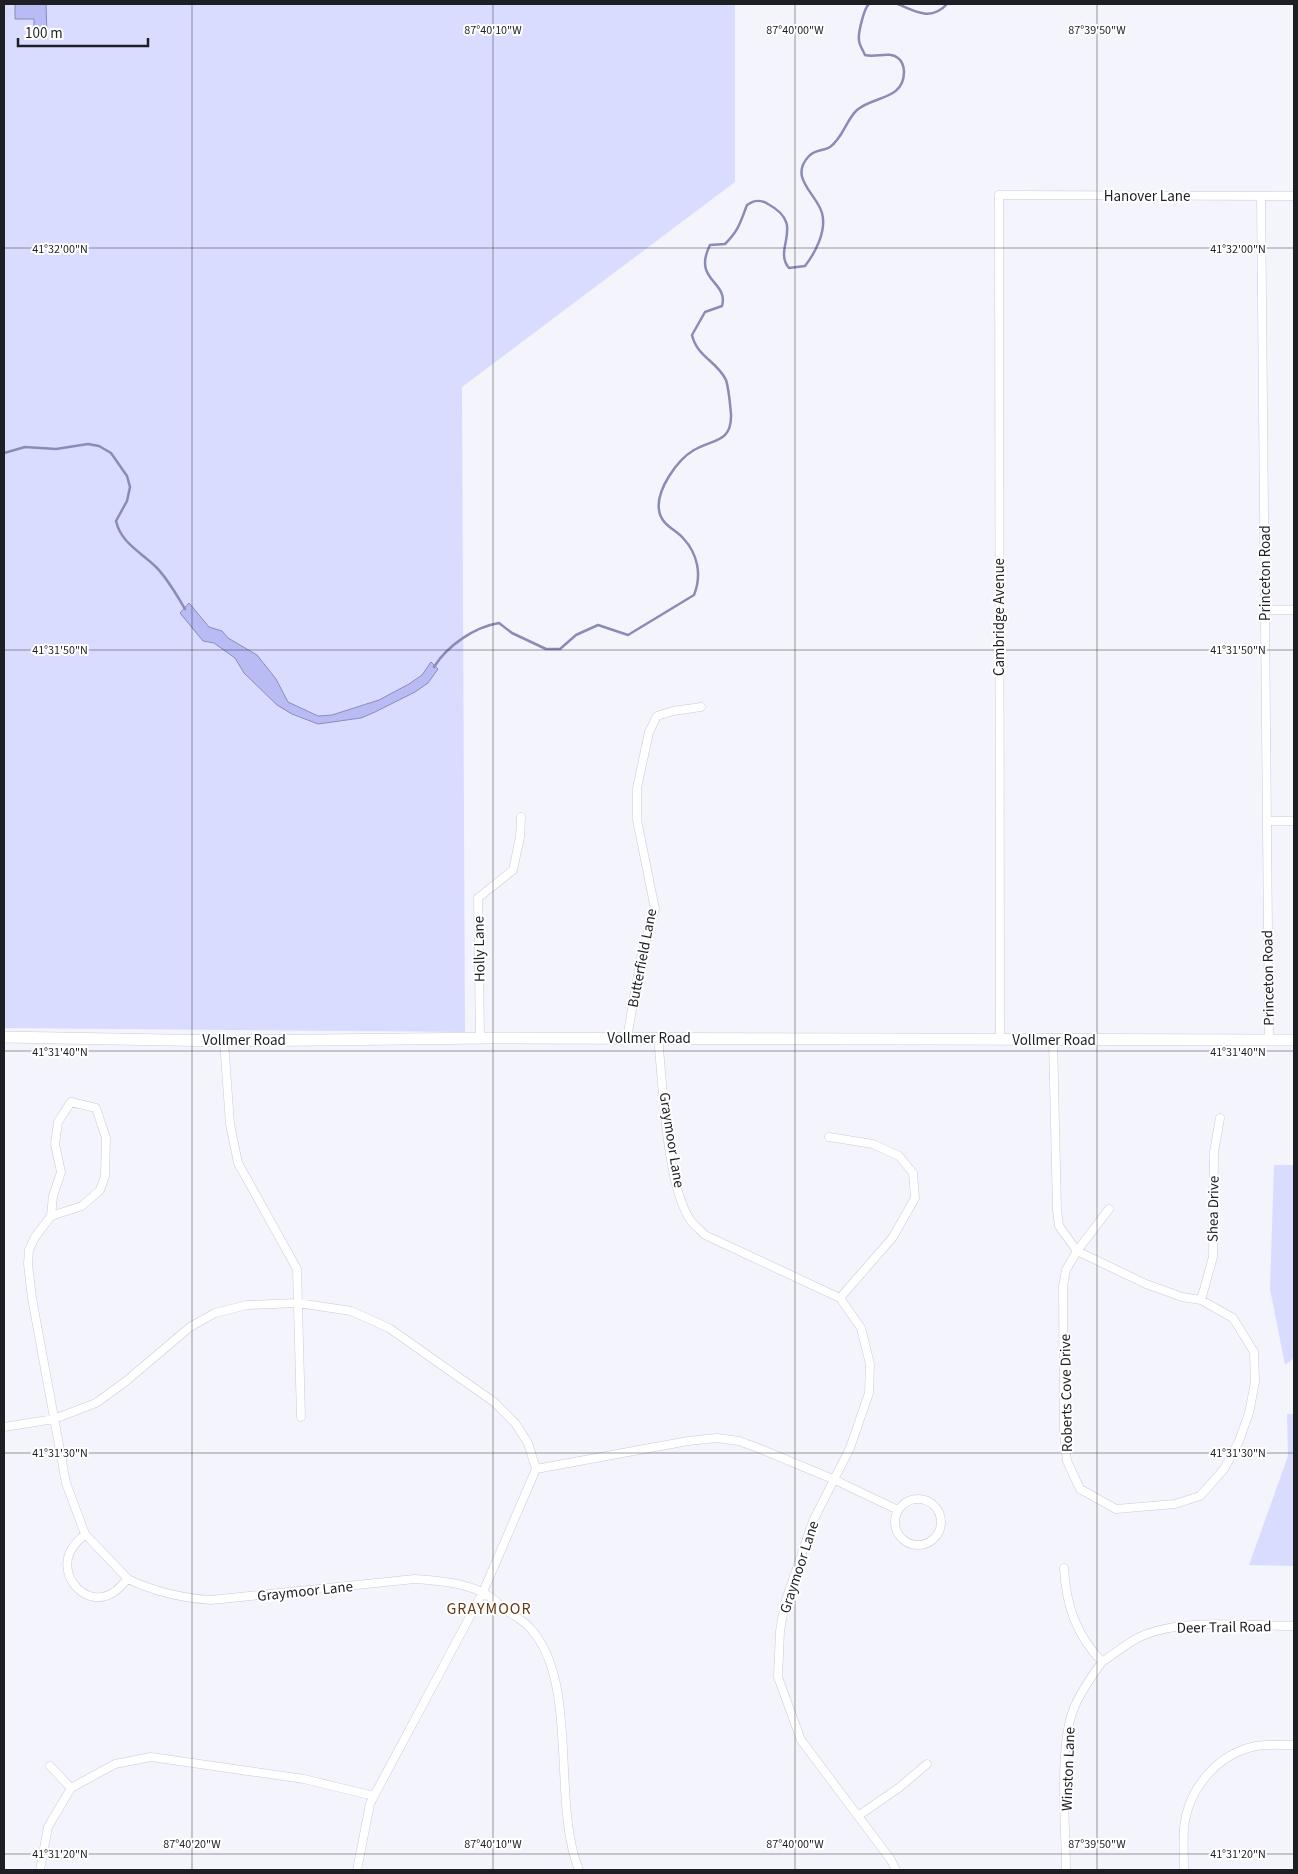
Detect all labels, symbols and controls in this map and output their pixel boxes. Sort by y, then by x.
scale bar [18,15,148,47]
text: 87°40'10"W [464,22,522,39]
text: 87°40'00"W [766,22,824,39]
text: 87°39'50"W [1068,22,1126,39]
text: 100 m [25,23,63,44]
street label: Hanover Lane [1104,186,1190,207]
text: 41°32'00"N [32,241,88,258]
text: 41°32'00"N [1210,241,1266,258]
street label: Princeton Road [1255,525,1276,621]
street label: Cambridge Avenue [989,558,1010,676]
text: 41°31'50"N [32,642,88,659]
text: 41°31'50"N [1210,642,1266,659]
street label: Butterfield Lane [623,907,662,1009]
street label: Holly Lane [468,916,491,982]
street label: Princeton Road [1257,930,1280,1026]
street label: Vollmer Road [607,1028,691,1049]
street label: Vollmer Road [202,1030,286,1051]
street label: Vollmer Road [1012,1030,1096,1051]
text: 41°31'40"N [32,1044,88,1061]
text: 41°31'40"N [1210,1044,1266,1061]
street label: Graymoor Lane [654,1091,689,1189]
street label: Shea Drive [1202,1176,1225,1242]
street label: Roberts Cove Drive [1055,1334,1078,1452]
text: 41°31'30"N [32,1445,88,1462]
text: 41°31'30"N [1210,1445,1266,1462]
street label: Graymoor Lane [775,1518,824,1616]
street label: Graymoor Lane [256,1576,354,1607]
district label: GRAYMOOR [447,1598,532,1620]
street label: Deer Trail Road [1176,1616,1272,1639]
street label: Winston Lane [1057,1726,1080,1812]
text: 87°40'20"W [163,1836,221,1853]
text: 87°40'10"W [464,1836,522,1853]
text: 87°40'00"W [766,1836,824,1853]
text: 87°39'50"W [1068,1836,1126,1853]
text: 41°31'20"N [32,1846,88,1863]
text: 41°31'20"N [1210,1846,1266,1863]

